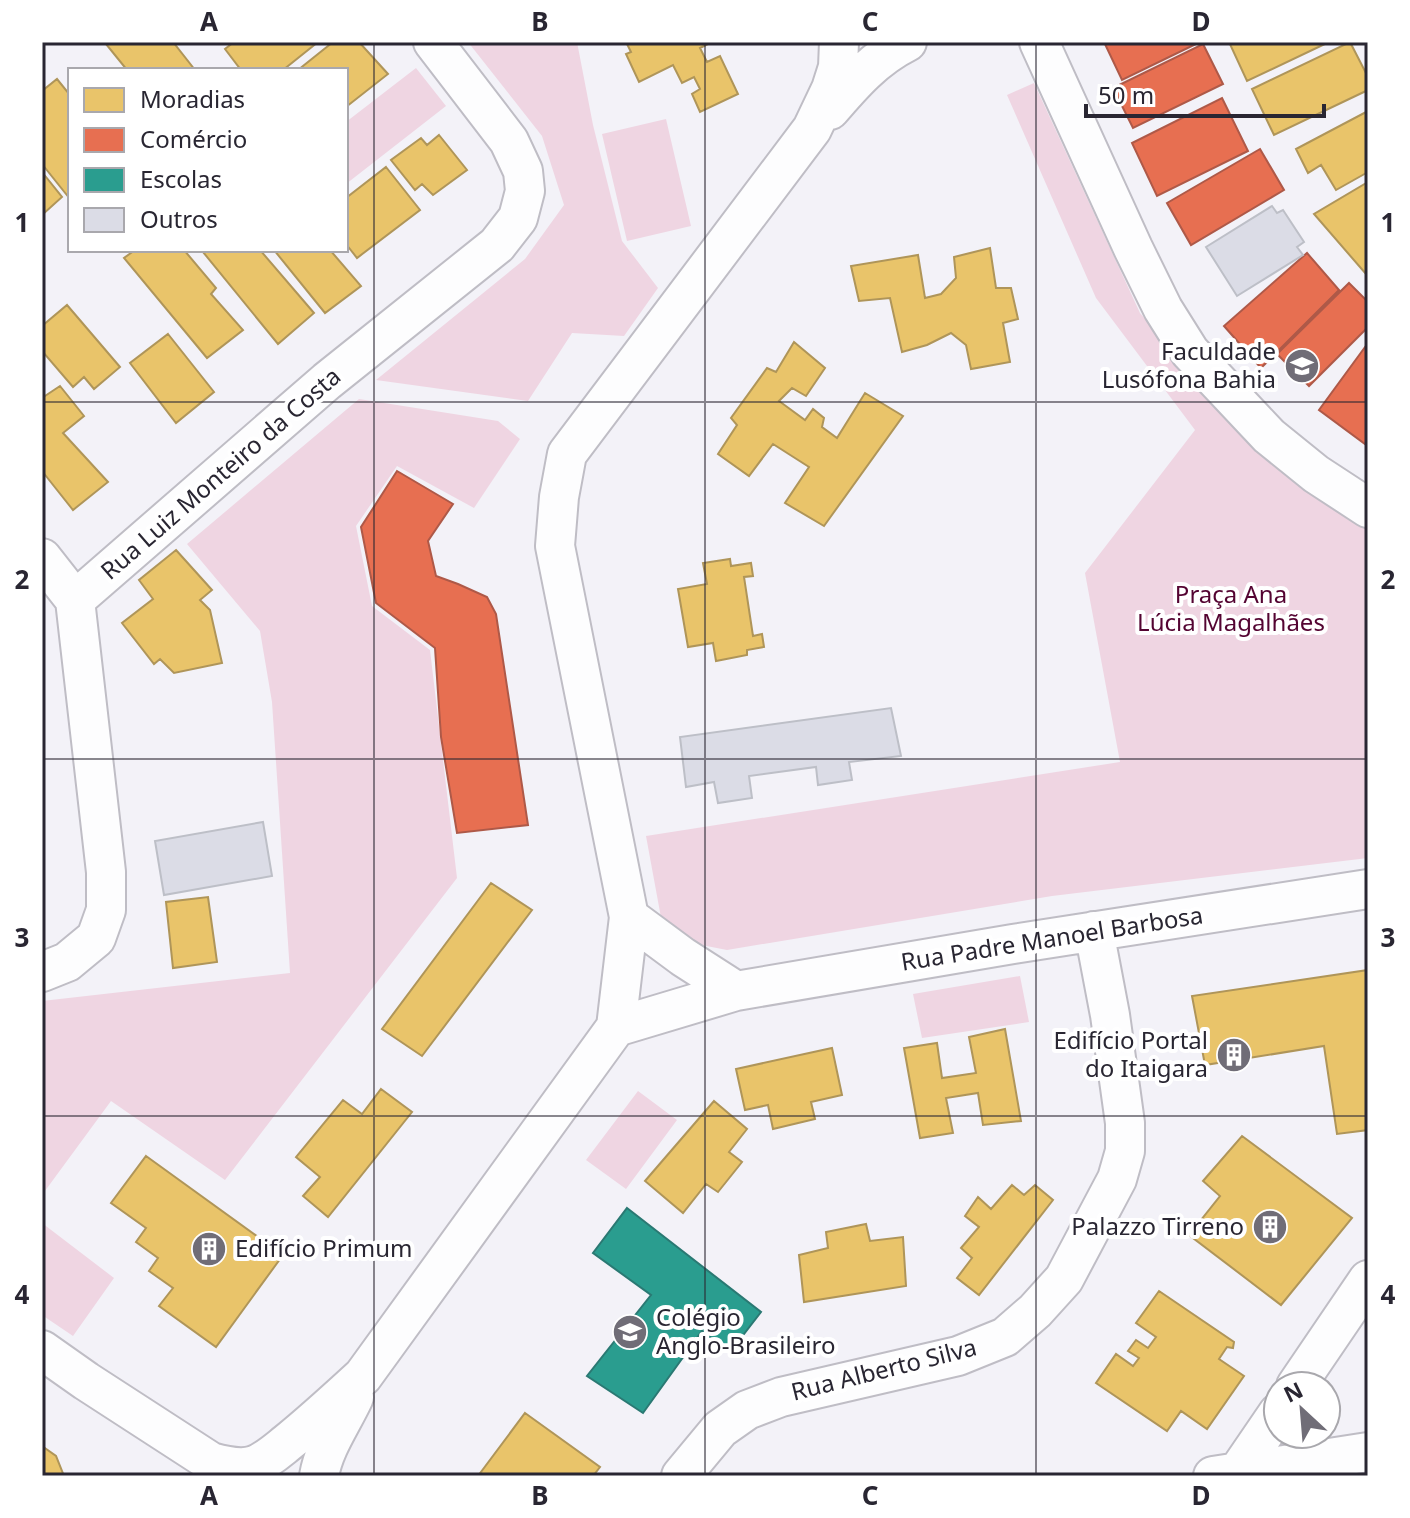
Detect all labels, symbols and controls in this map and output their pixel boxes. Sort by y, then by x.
text: A [200,3,218,39]
text: B [531,3,549,39]
text: C [862,3,878,39]
text: D [1191,3,1211,39]
legend [68,68,348,252]
scale bar [1086,68,1324,118]
text: 50 m [1098,78,1154,111]
text: Moradias [140,82,245,115]
text: Comércio [140,122,247,155]
text: Escolas [140,162,222,195]
text: Outros [140,202,218,235]
text: 1 [15,204,29,240]
text: 1 [1381,204,1395,240]
place label: Faculdade Lusófona Bahia [1102,334,1276,395]
school or university icon: Faculdade Lusófona Bahia [1283,347,1321,385]
street label: Rua Luiz Monteiro da Costa [93,359,347,586]
text: 2 [15,561,30,597]
text: 2 [1381,561,1396,597]
park label: Praça Ana Lúcia Magalhães [1137,577,1325,638]
street label: Rua Padre Manoel Barbosa [898,897,1205,978]
text: 3 [15,919,29,955]
text: 3 [1381,919,1395,955]
place label: Edifício Portal do Itaigara [1054,1023,1208,1084]
building icon: Edifício Portal do Itaigara [1215,1036,1253,1074]
building icon: Palazzo Tirreno [1251,1208,1289,1246]
place label: Palazzo Tirreno [1071,1209,1244,1242]
building icon: Edifício Primum [190,1230,228,1268]
place label: Edifício Primum [235,1231,413,1264]
text: 4 [15,1276,30,1312]
text: 4 [1381,1276,1396,1312]
place label: Colégio Anglo-Brasileiro [656,1300,835,1361]
school or university icon: Colégio Anglo-Brasileiro [611,1313,649,1351]
street label: Rua Alberto Silva [788,1330,980,1408]
north arrow [1262,1370,1342,1450]
text: N [1278,1374,1307,1409]
text: A [200,1477,218,1513]
text: B [531,1477,549,1513]
text: C [862,1477,878,1513]
text: D [1191,1477,1211,1513]

